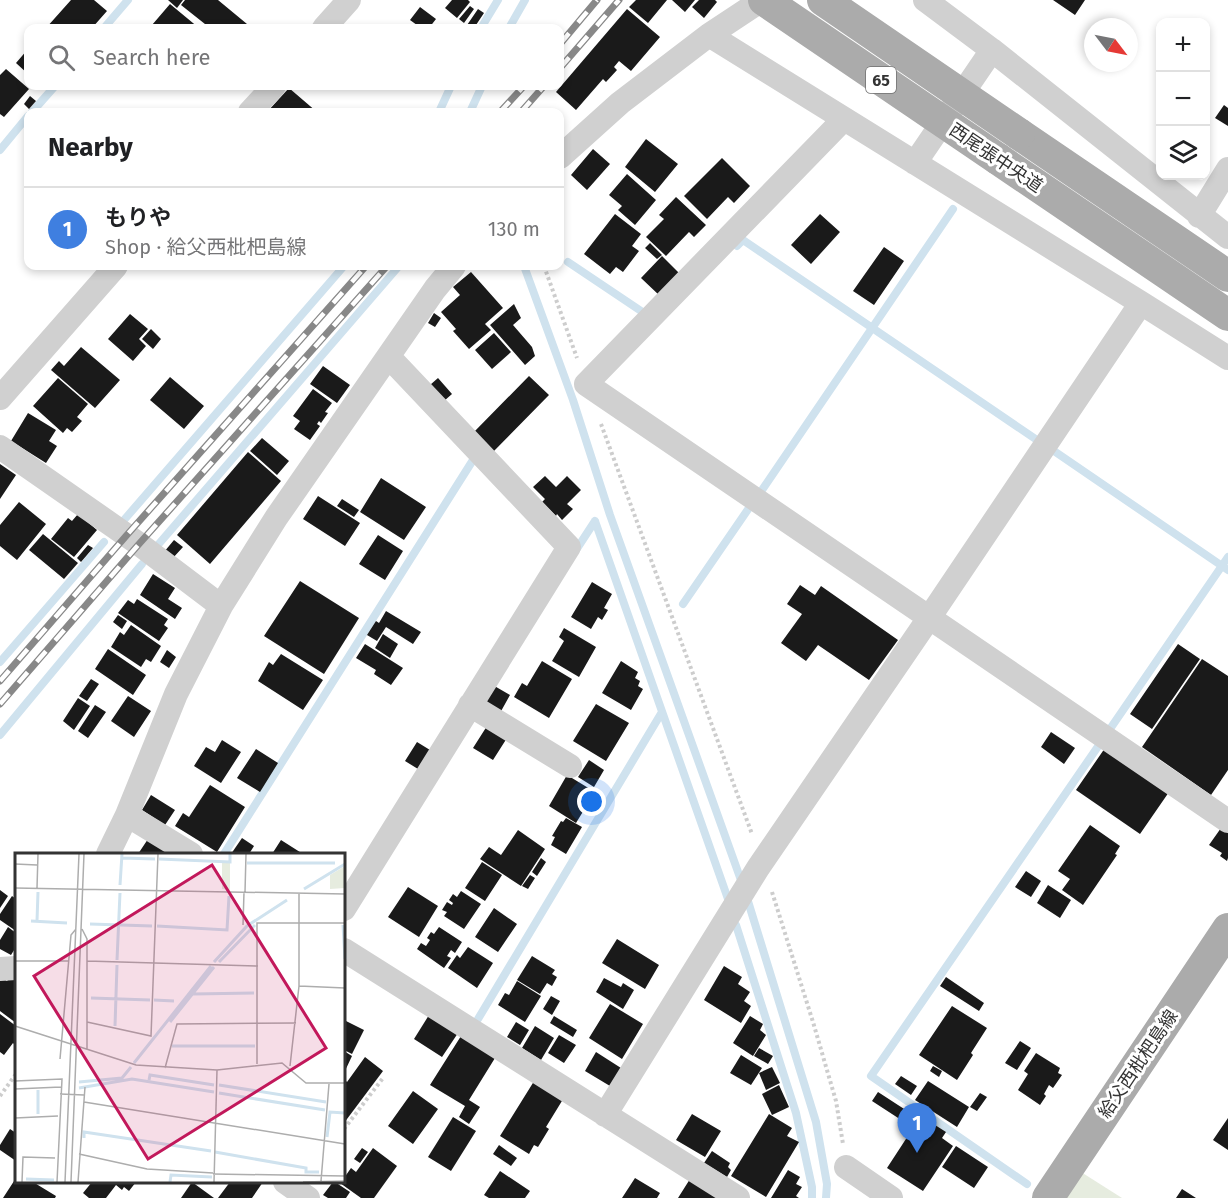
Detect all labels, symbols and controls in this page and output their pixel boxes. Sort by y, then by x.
north arrow [1084,18,1138,72]
map controls [1156,18,1210,180]
button: + [1156,18,1210,72]
search box [24,24,564,90]
icon: search [45,41,78,74]
text: Search here [93,44,211,71]
road number: 65 [866,67,896,93]
button: − [1156,72,1210,126]
street label: 西尾張中央道 [945,119,1047,197]
button: layers [1156,126,1210,180]
text: Nearby [48,132,133,163]
text: もりや [105,204,171,231]
text: 1 [63,217,72,241]
text: 130 m [488,217,540,241]
text: Shop · 給父西枇杷島線 [105,235,307,259]
your location [577,787,606,816]
inset map [15,853,345,1183]
street label: 給父西枇杷島線 [1094,1006,1182,1122]
pin: 1 [898,1104,936,1153]

